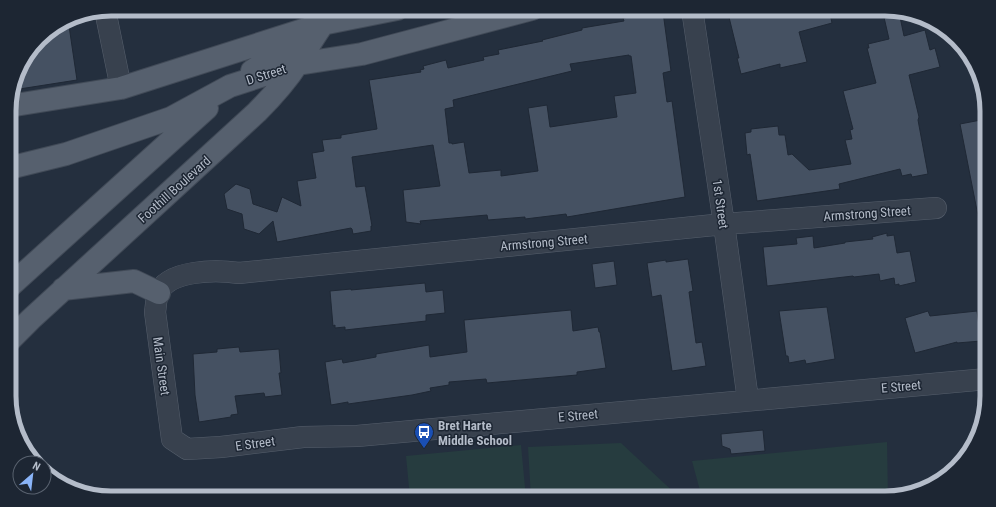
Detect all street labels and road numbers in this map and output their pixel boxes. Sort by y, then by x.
street label: D Street [244,61,288,88]
street label: Foothill Boulevard [135,153,214,226]
street label: 1st Street [710,178,731,230]
street label: Armstrong Street [823,203,911,224]
street label: Armstrong Street [500,231,588,254]
street label: Main Street [150,336,173,396]
street label: E Street [881,377,922,396]
street label: E Street [558,406,599,425]
street label: E Street [234,433,276,454]

